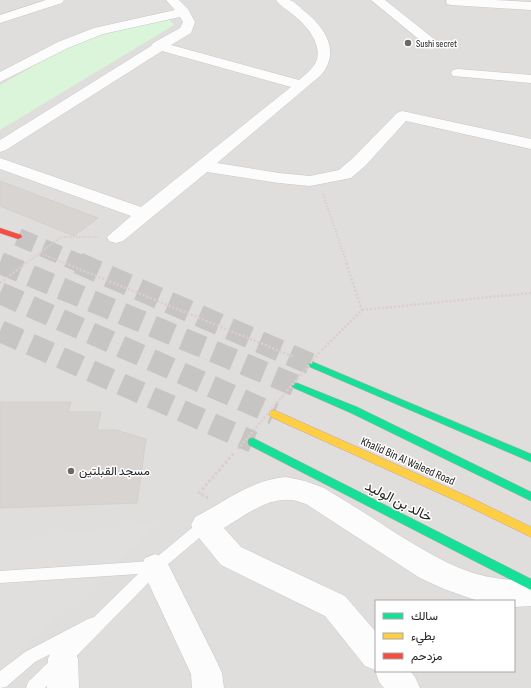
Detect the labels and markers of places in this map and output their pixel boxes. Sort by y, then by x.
marker: Sushi secret [403,38,413,48]
place label: Sushi secret [416,38,457,50]
place label: مسجد القبلتين [79,464,150,479]
marker: مسجد القبلتين [66,466,76,476]

